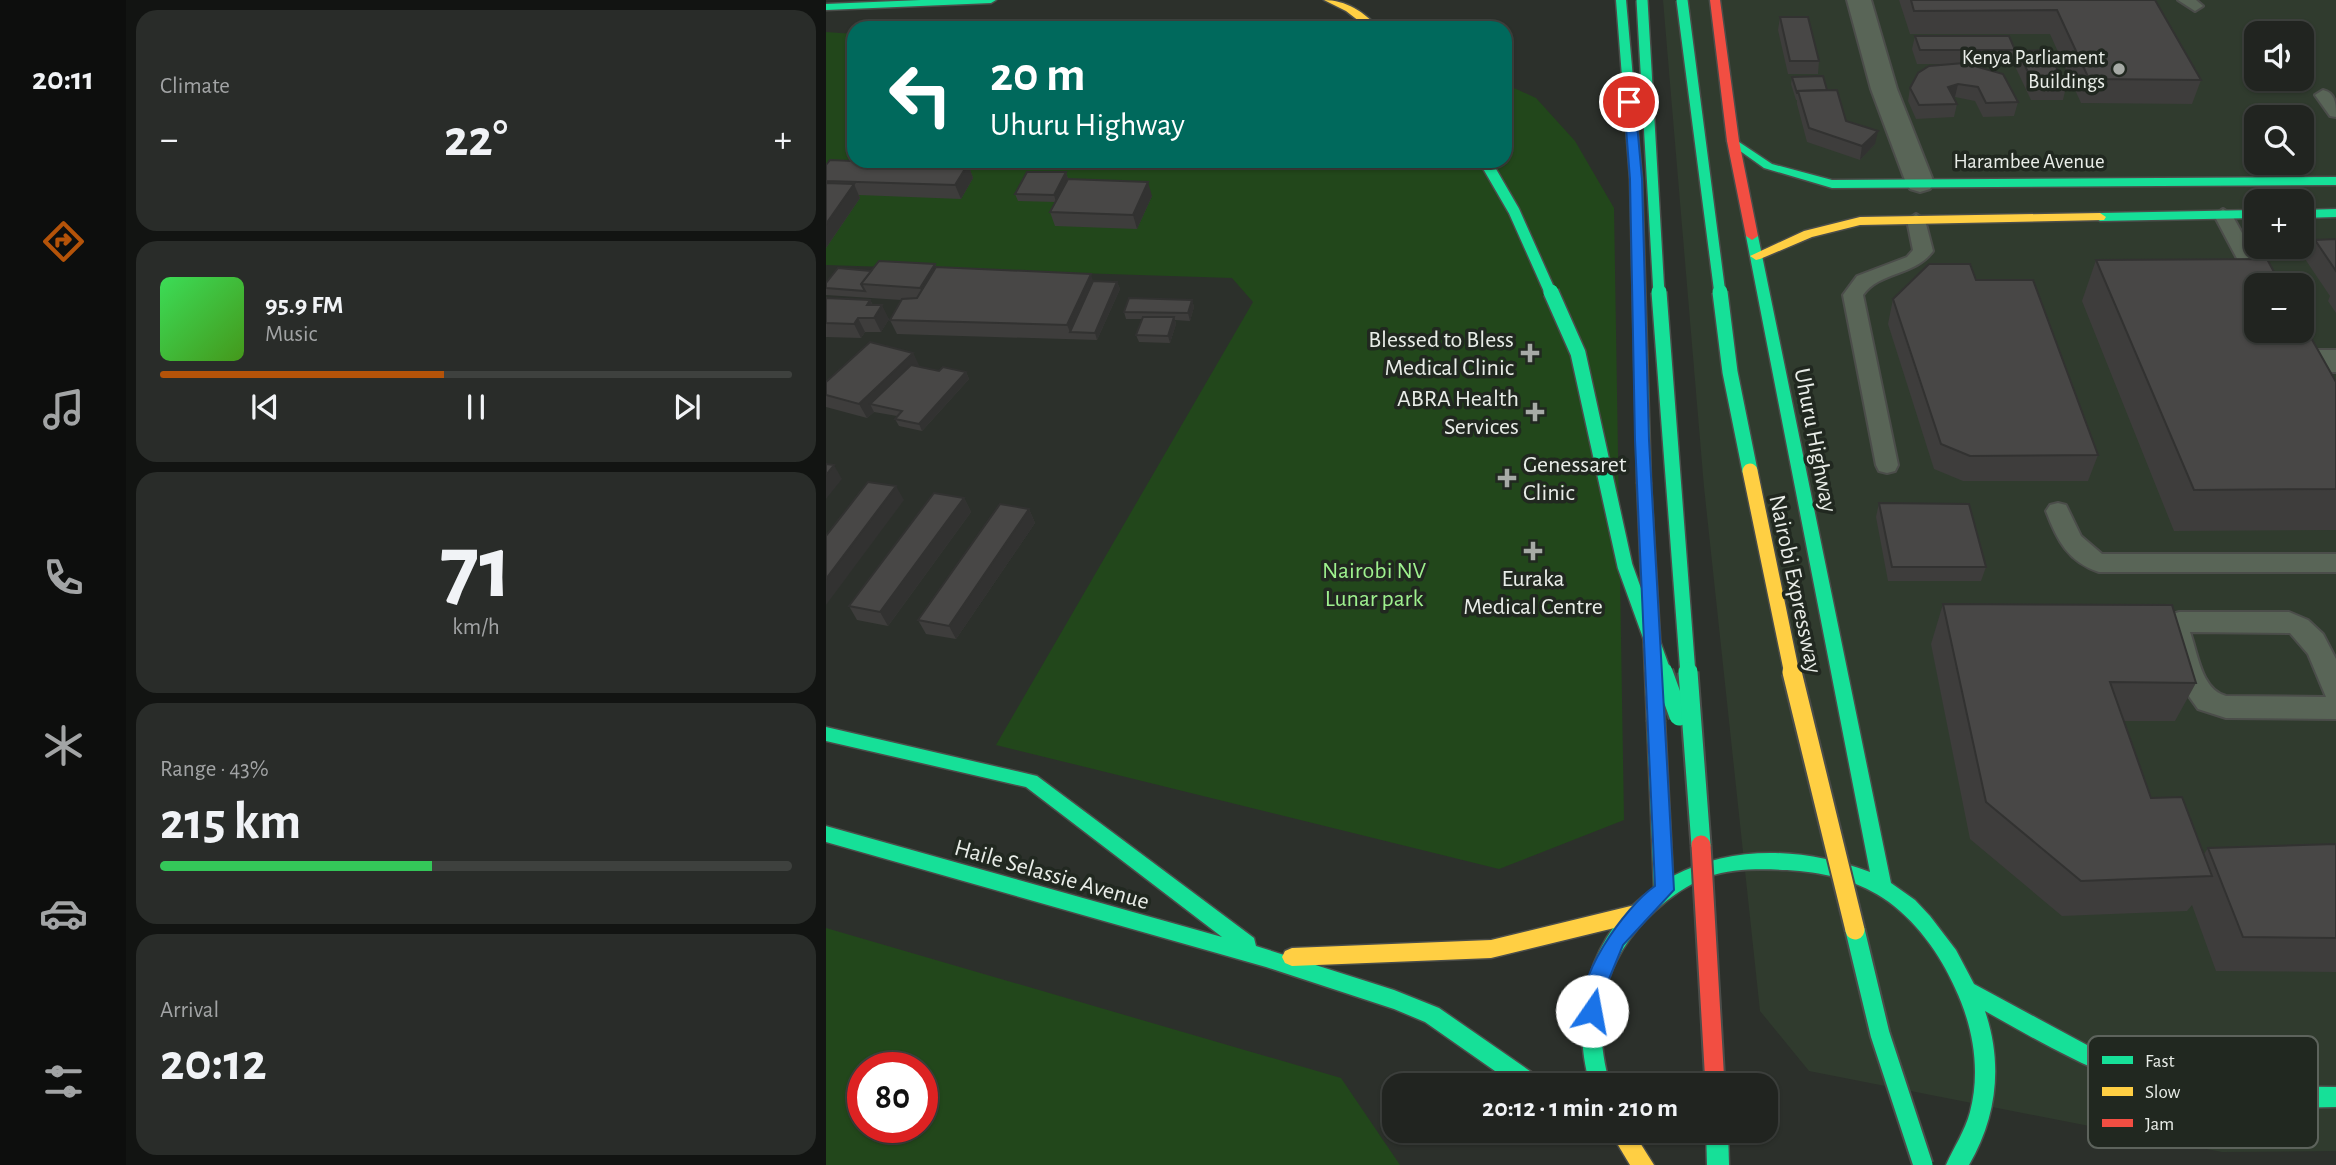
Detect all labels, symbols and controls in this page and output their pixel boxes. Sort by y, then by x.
map controls [2244,21,2314,343]
button: sound [2244,21,2314,91]
place label: Kenya Parliament Buildings [1962,47,2105,92]
icon: left [875,49,966,140]
text: 20 m [990,51,1086,100]
marker: Kenya Parliament Buildings [2111,61,2127,77]
text: 20:11 [32,63,94,95]
pin [1599,72,1659,132]
text: Climate [160,75,230,98]
icon: arrive [1610,83,1648,121]
button: search [2244,105,2314,175]
text: Uhuru Highway [990,109,1185,141]
text: 22° [444,113,508,165]
text: − [160,121,178,159]
text: + [774,121,792,159]
street label: Harambee Avenue [1953,151,2105,172]
button: + [2244,189,2314,259]
icon: directions [39,217,88,266]
button: − [2244,273,2314,343]
text: 95.9 FM [265,292,344,318]
text: Music [265,323,317,346]
place label: Blessed to Bless Medical Clinic [1368,328,1514,380]
marker: Blessed to Bless Medical Clinic [1520,343,1540,363]
street label: Uhuru Highway [1789,366,1841,514]
icon: music [39,385,88,434]
place label: ABRA Health Services [1397,387,1519,439]
icon: previous [246,388,284,426]
icon: pause [457,388,495,426]
icon: next [668,388,706,426]
marker: ABRA Health Services [1525,402,1545,422]
place label: Genessaret Clinic [1523,453,1627,505]
marker: Genessaret Clinic [1497,468,1517,488]
street label: Nairobi Expressway [1764,493,1826,676]
text: 71 [440,523,512,614]
marker: Euraka Medical Centre [1523,541,1543,561]
icon: phone [39,553,88,602]
park label: Nairobi NV Lunar park [1322,559,1426,611]
place label: Euraka Medical Centre [1463,567,1603,619]
text: km/h [452,616,500,639]
icon: climate [39,721,88,770]
text: Range · 43% [160,758,269,781]
text: 215 km [160,796,301,848]
street label: Haile Selassie Avenue [952,836,1152,914]
icon: car [39,889,88,938]
position arrow [1555,974,1629,1048]
text: Arrival [160,999,219,1022]
legend [2088,1036,2318,1148]
text: 20:12 [160,1037,267,1089]
speed limit sign: 80 [847,1052,938,1143]
text: Fast [2145,1052,2175,1071]
icon: filters [39,1057,88,1106]
text: Slow [2145,1083,2181,1102]
text: 20:12 · 1 min · 210 m [1482,1095,1678,1121]
text: Jam [2145,1115,2174,1134]

